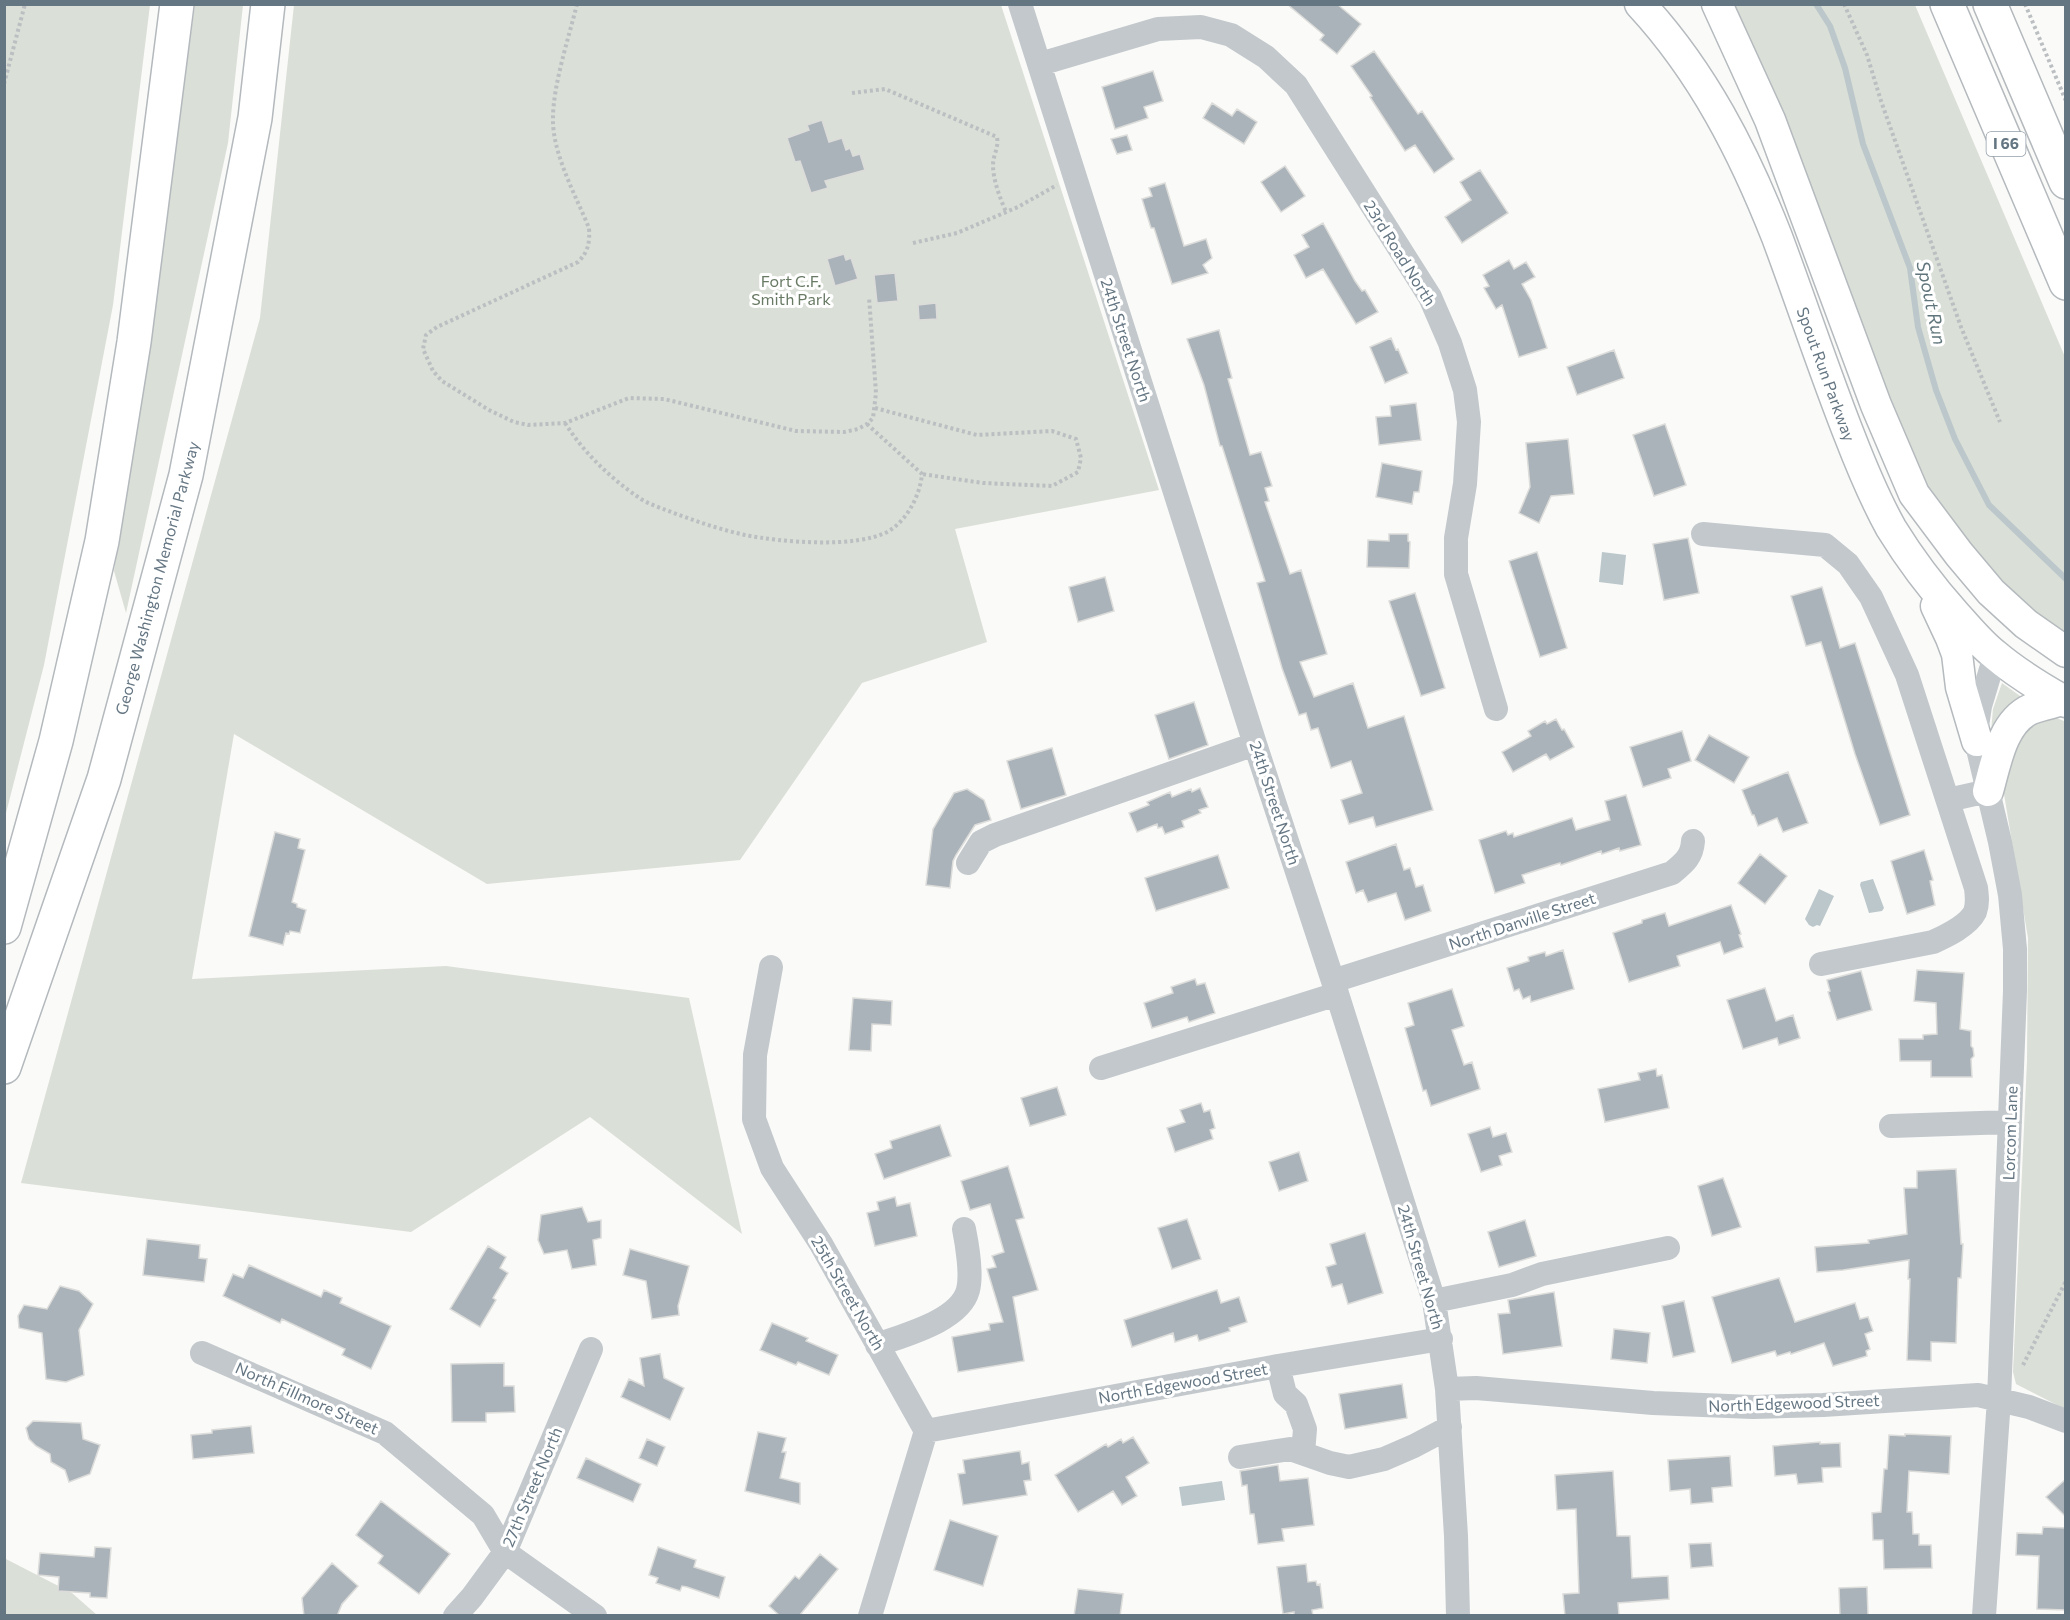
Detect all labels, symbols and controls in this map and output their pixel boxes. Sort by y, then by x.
road number: I 66 [1986,132,2026,156]
street label: 23rd Road North [1360,197,1440,309]
water label: Spout Run [1912,259,1952,347]
park label: Fort C.F. Smith Park [751,271,831,308]
street label: 24th Street North [1098,276,1155,404]
street label: Spout Run Parkway [1793,304,1860,443]
street label: George Washington Memorial Parkway [111,439,202,717]
street label: 24th Street North [1247,739,1304,867]
street label: North Danville Street [1446,888,1598,953]
street label: Lorcom Lane [1998,1085,2021,1181]
street label: 24th Street North [1395,1202,1448,1331]
street label: 25th Street North [808,1232,889,1353]
street label: North Fillmore Street [233,1357,382,1438]
street label: North Edgewood Street [1097,1358,1269,1407]
street label: North Edgewood Street [1708,1390,1880,1415]
street label: 27th Street North [498,1424,565,1549]

